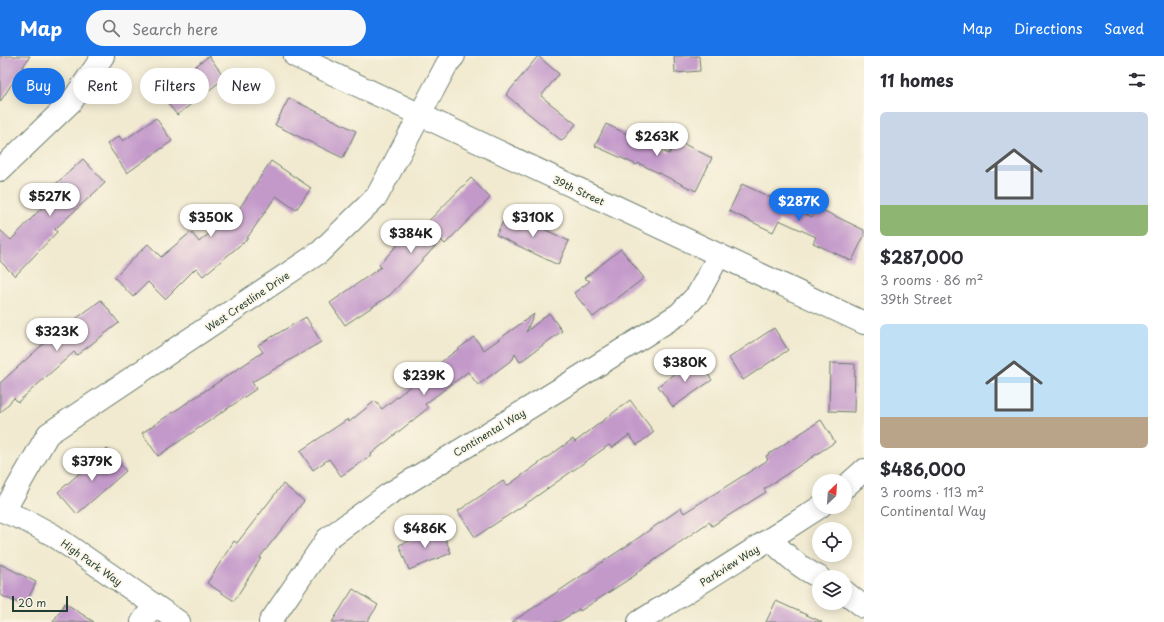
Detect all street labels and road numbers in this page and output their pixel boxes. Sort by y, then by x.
street label: 39th Street [551,171,607,209]
street label: West Crestline Drive [202,267,292,335]
street label: Continental Way [450,404,528,459]
street label: High Park Way [58,535,126,589]
street label: Parkview Way [696,541,762,589]

